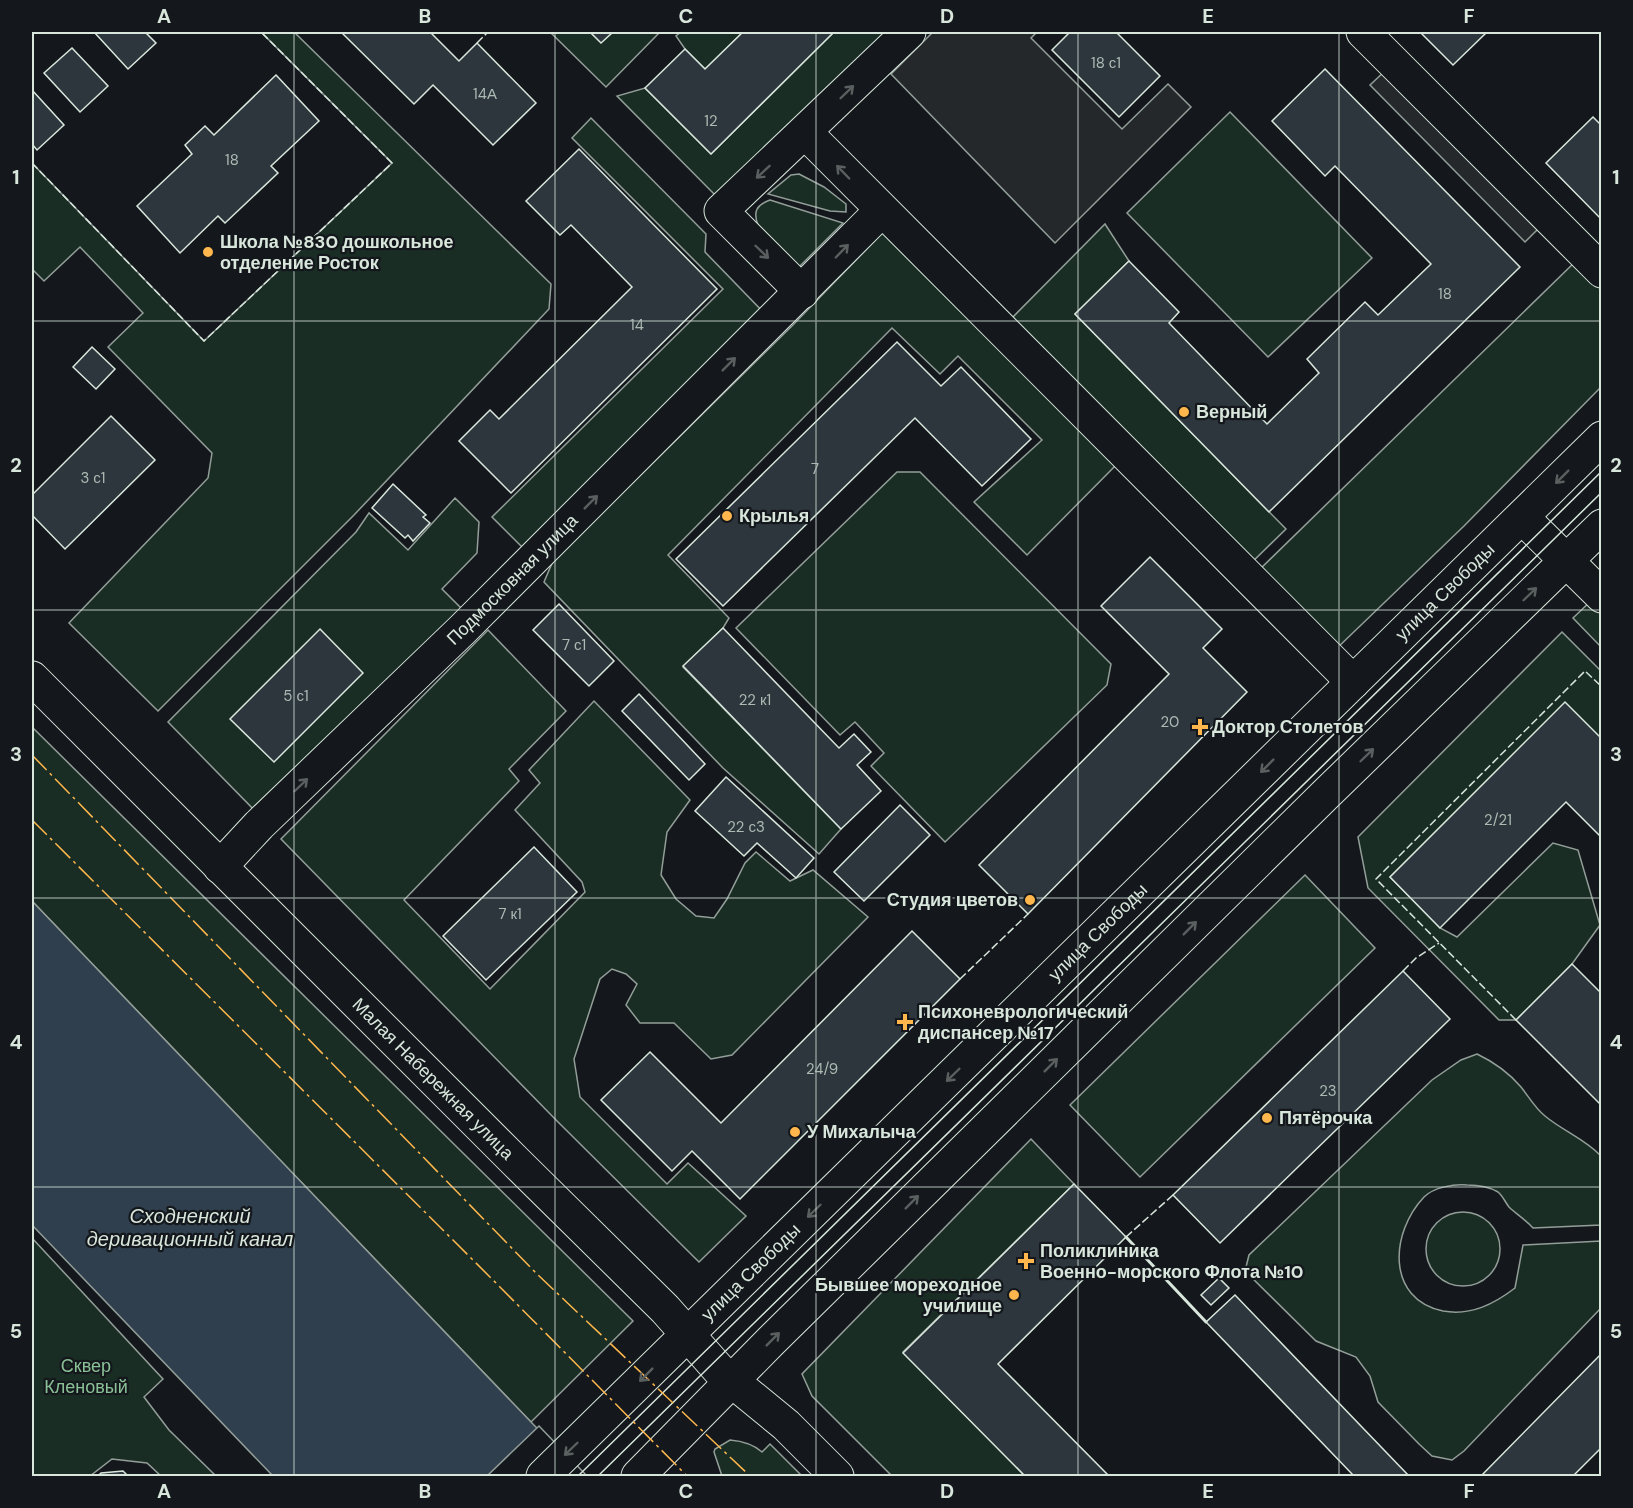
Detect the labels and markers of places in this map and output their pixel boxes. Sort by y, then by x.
place label: Школа №830 дошкольное отделение Росток [220,230,453,275]
marker: Школа №830 дошкольное отделение Росток [201,245,215,259]
place label: Верный [1196,400,1267,424]
marker: Верный [1177,405,1191,419]
place label: Крылья [739,504,809,528]
marker: Крылья [720,509,734,523]
place label: Доктор Столетов [1212,715,1364,739]
marker: Доктор Столетов [1193,720,1207,734]
place label: Студия цветов [887,888,1018,912]
marker: Студия цветов [1023,893,1037,907]
place label: Психоневрологический диспансер №17 [918,1000,1128,1045]
marker: Психоневрологический диспансер №17 [896,1013,914,1031]
place label: Пятёрочка [1279,1106,1373,1130]
marker: Пятёрочка [1260,1111,1274,1125]
place label: У Михалыча [807,1120,917,1144]
marker: У Михалыча [788,1125,802,1139]
place label: Поликлиника Военно-морского Флота №10 [1040,1239,1303,1284]
marker: Поликлиника Военно-морского Флота №10 [1017,1252,1035,1270]
place label: Бывшее мореходное училище [815,1273,1002,1318]
marker: Бывшее мореходное училище [1007,1288,1021,1302]

